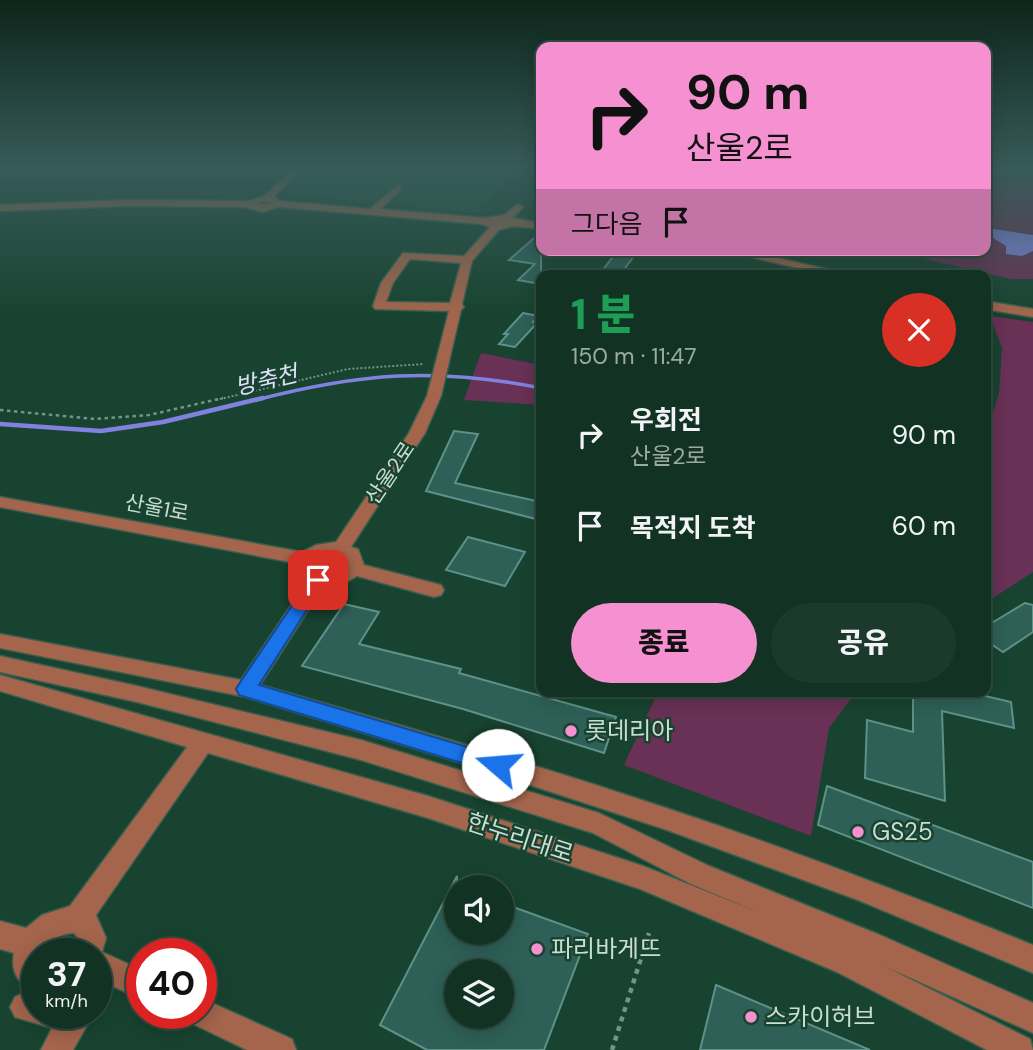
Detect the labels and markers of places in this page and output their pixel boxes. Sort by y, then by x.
pin [288,550,348,610]
place label: 롯데리아 [585,715,673,746]
marker: 롯데리아 [563,723,579,739]
place label: GS25 [872,816,933,847]
marker: GS25 [850,824,866,840]
place label: 파리바게뜨 [551,933,661,964]
marker: 파리바게뜨 [529,941,545,957]
place label: 스카이허브 [765,1001,875,1032]
marker: 스카이허브 [743,1009,759,1025]

